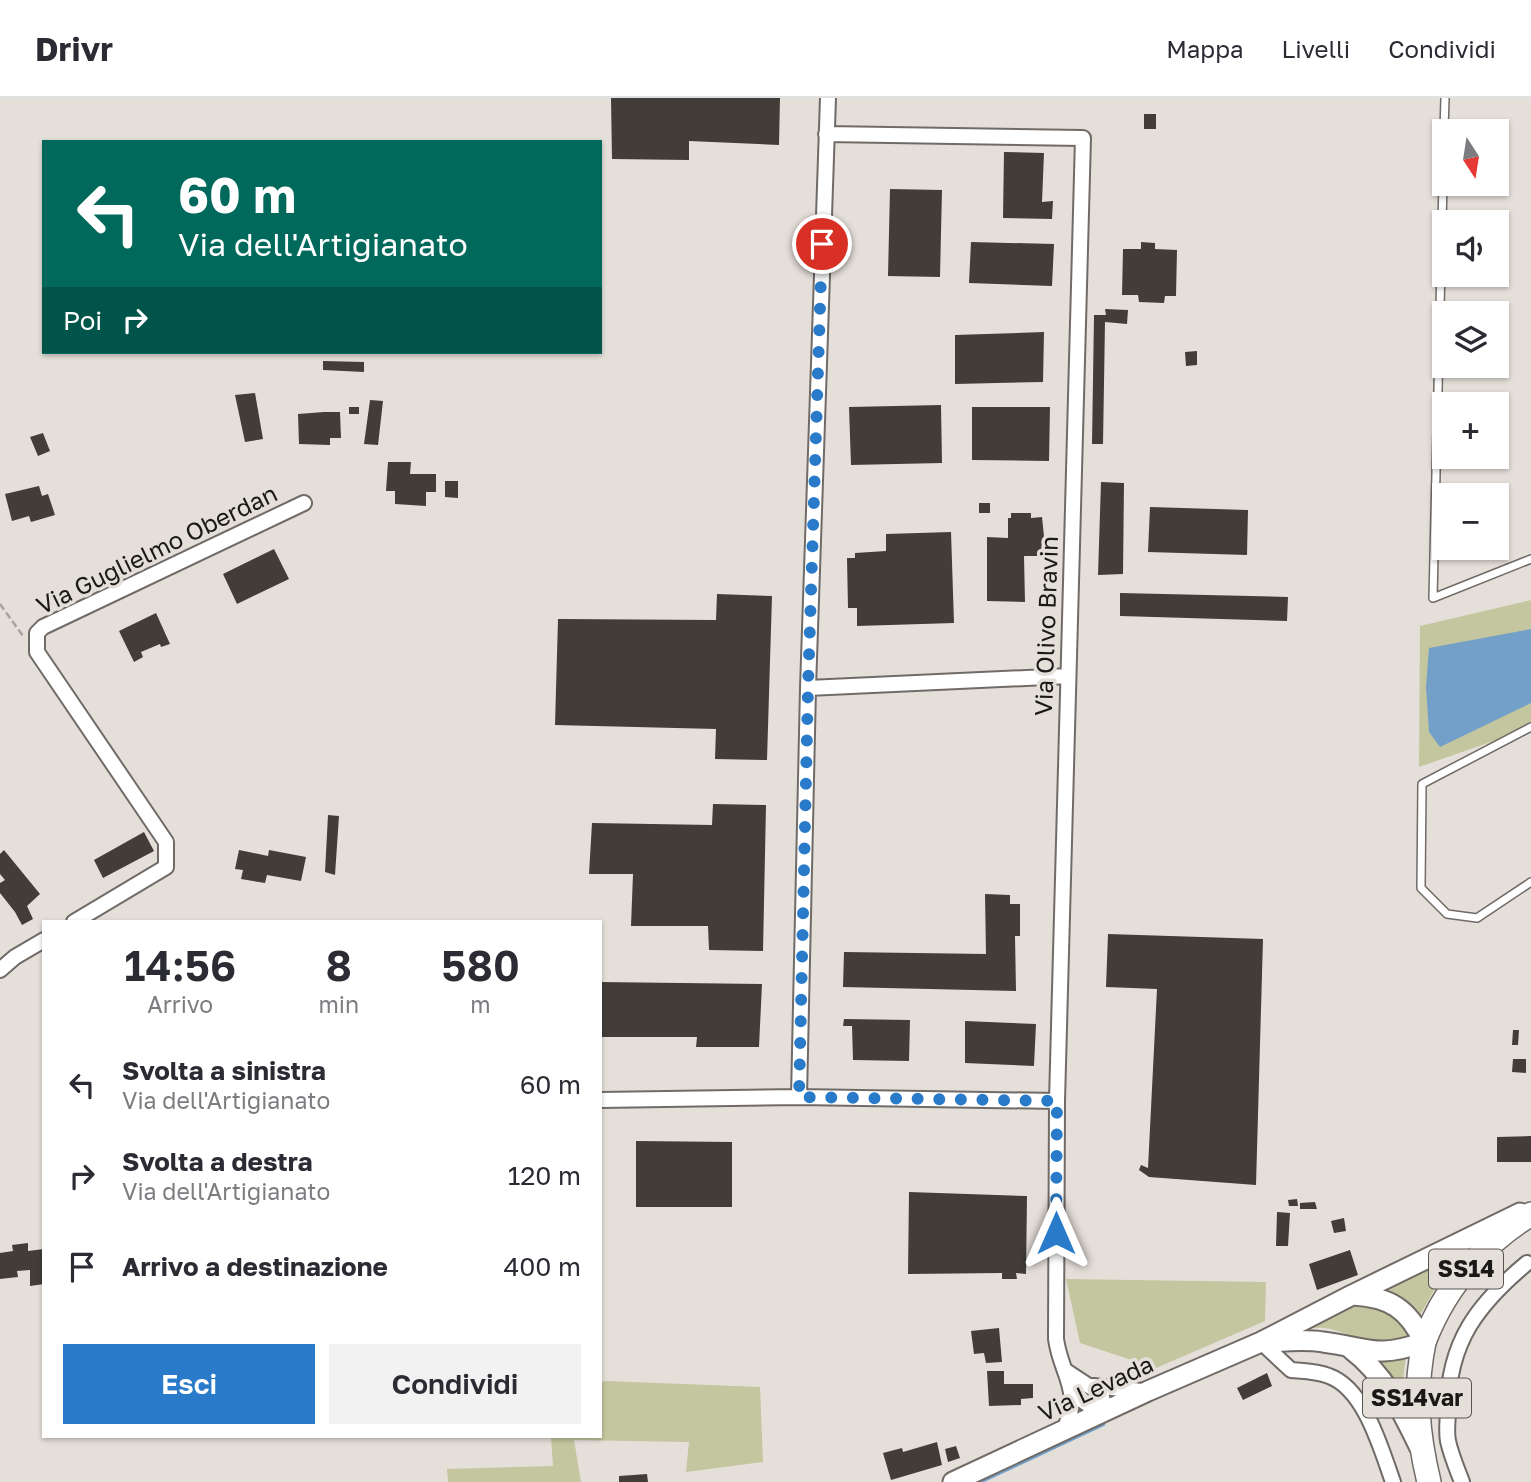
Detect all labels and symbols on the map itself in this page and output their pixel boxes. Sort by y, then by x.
north arrow [1432,119,1508,196]
pin [792,214,852,274]
street label: Via Guglielmo Oberdan [31,478,281,620]
street label: Via Olivo Bravin [1028,535,1063,717]
position arrow [1019,1196,1093,1270]
road number: SS14 [1429,1250,1503,1288]
street label: Via Levada [1033,1348,1157,1427]
road number: SS14var [1363,1378,1471,1418]

